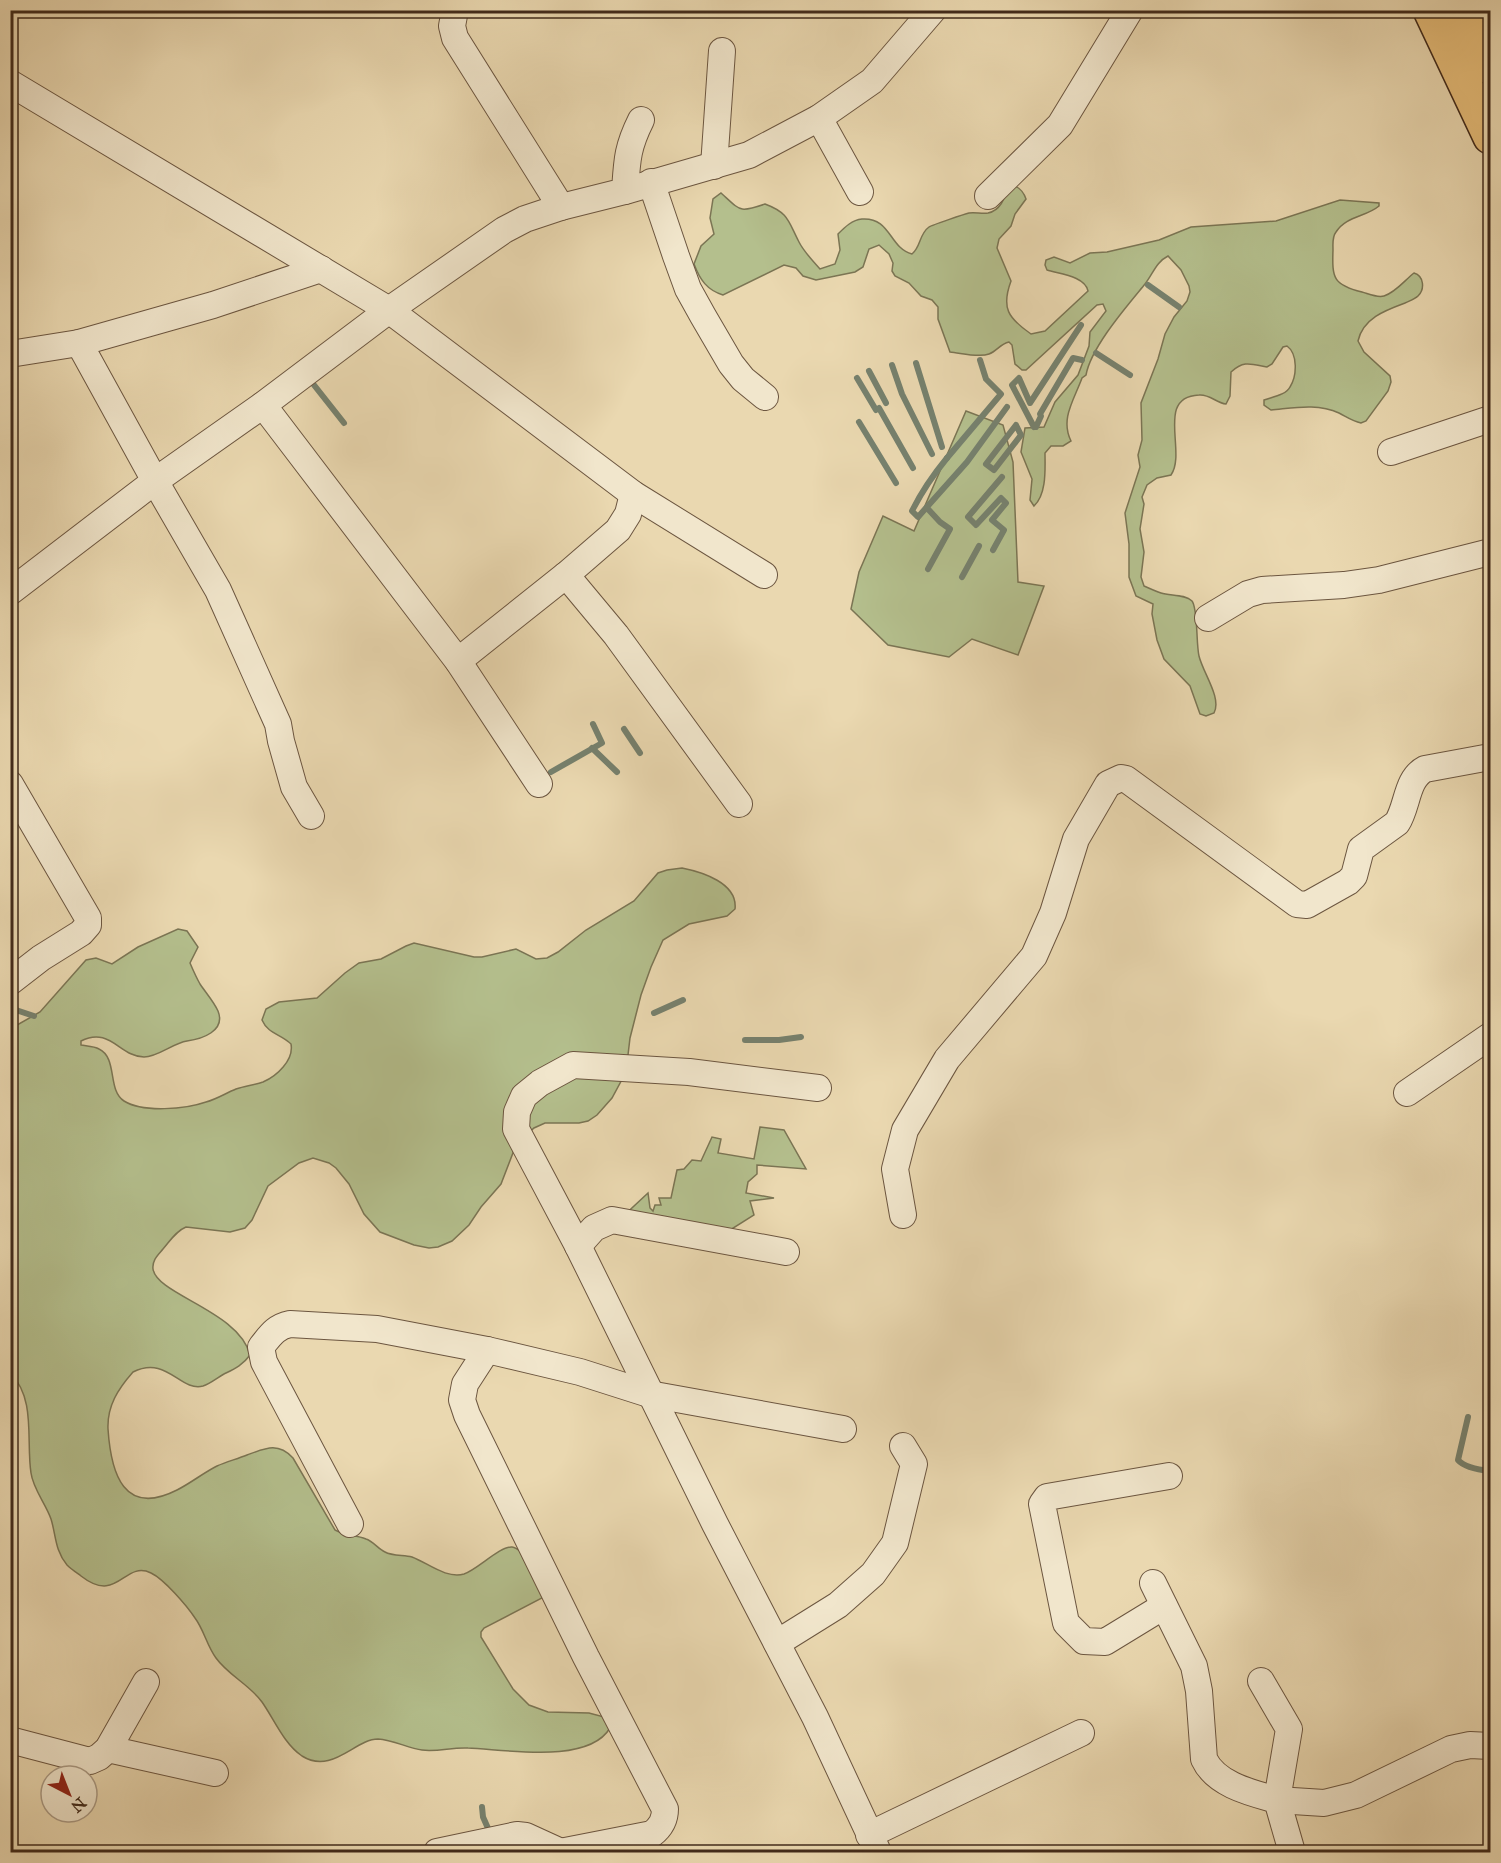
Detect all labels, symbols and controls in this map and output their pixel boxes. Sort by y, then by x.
north arrow [39,1764,99,1824]
text: N [67,1793,90,1817]

